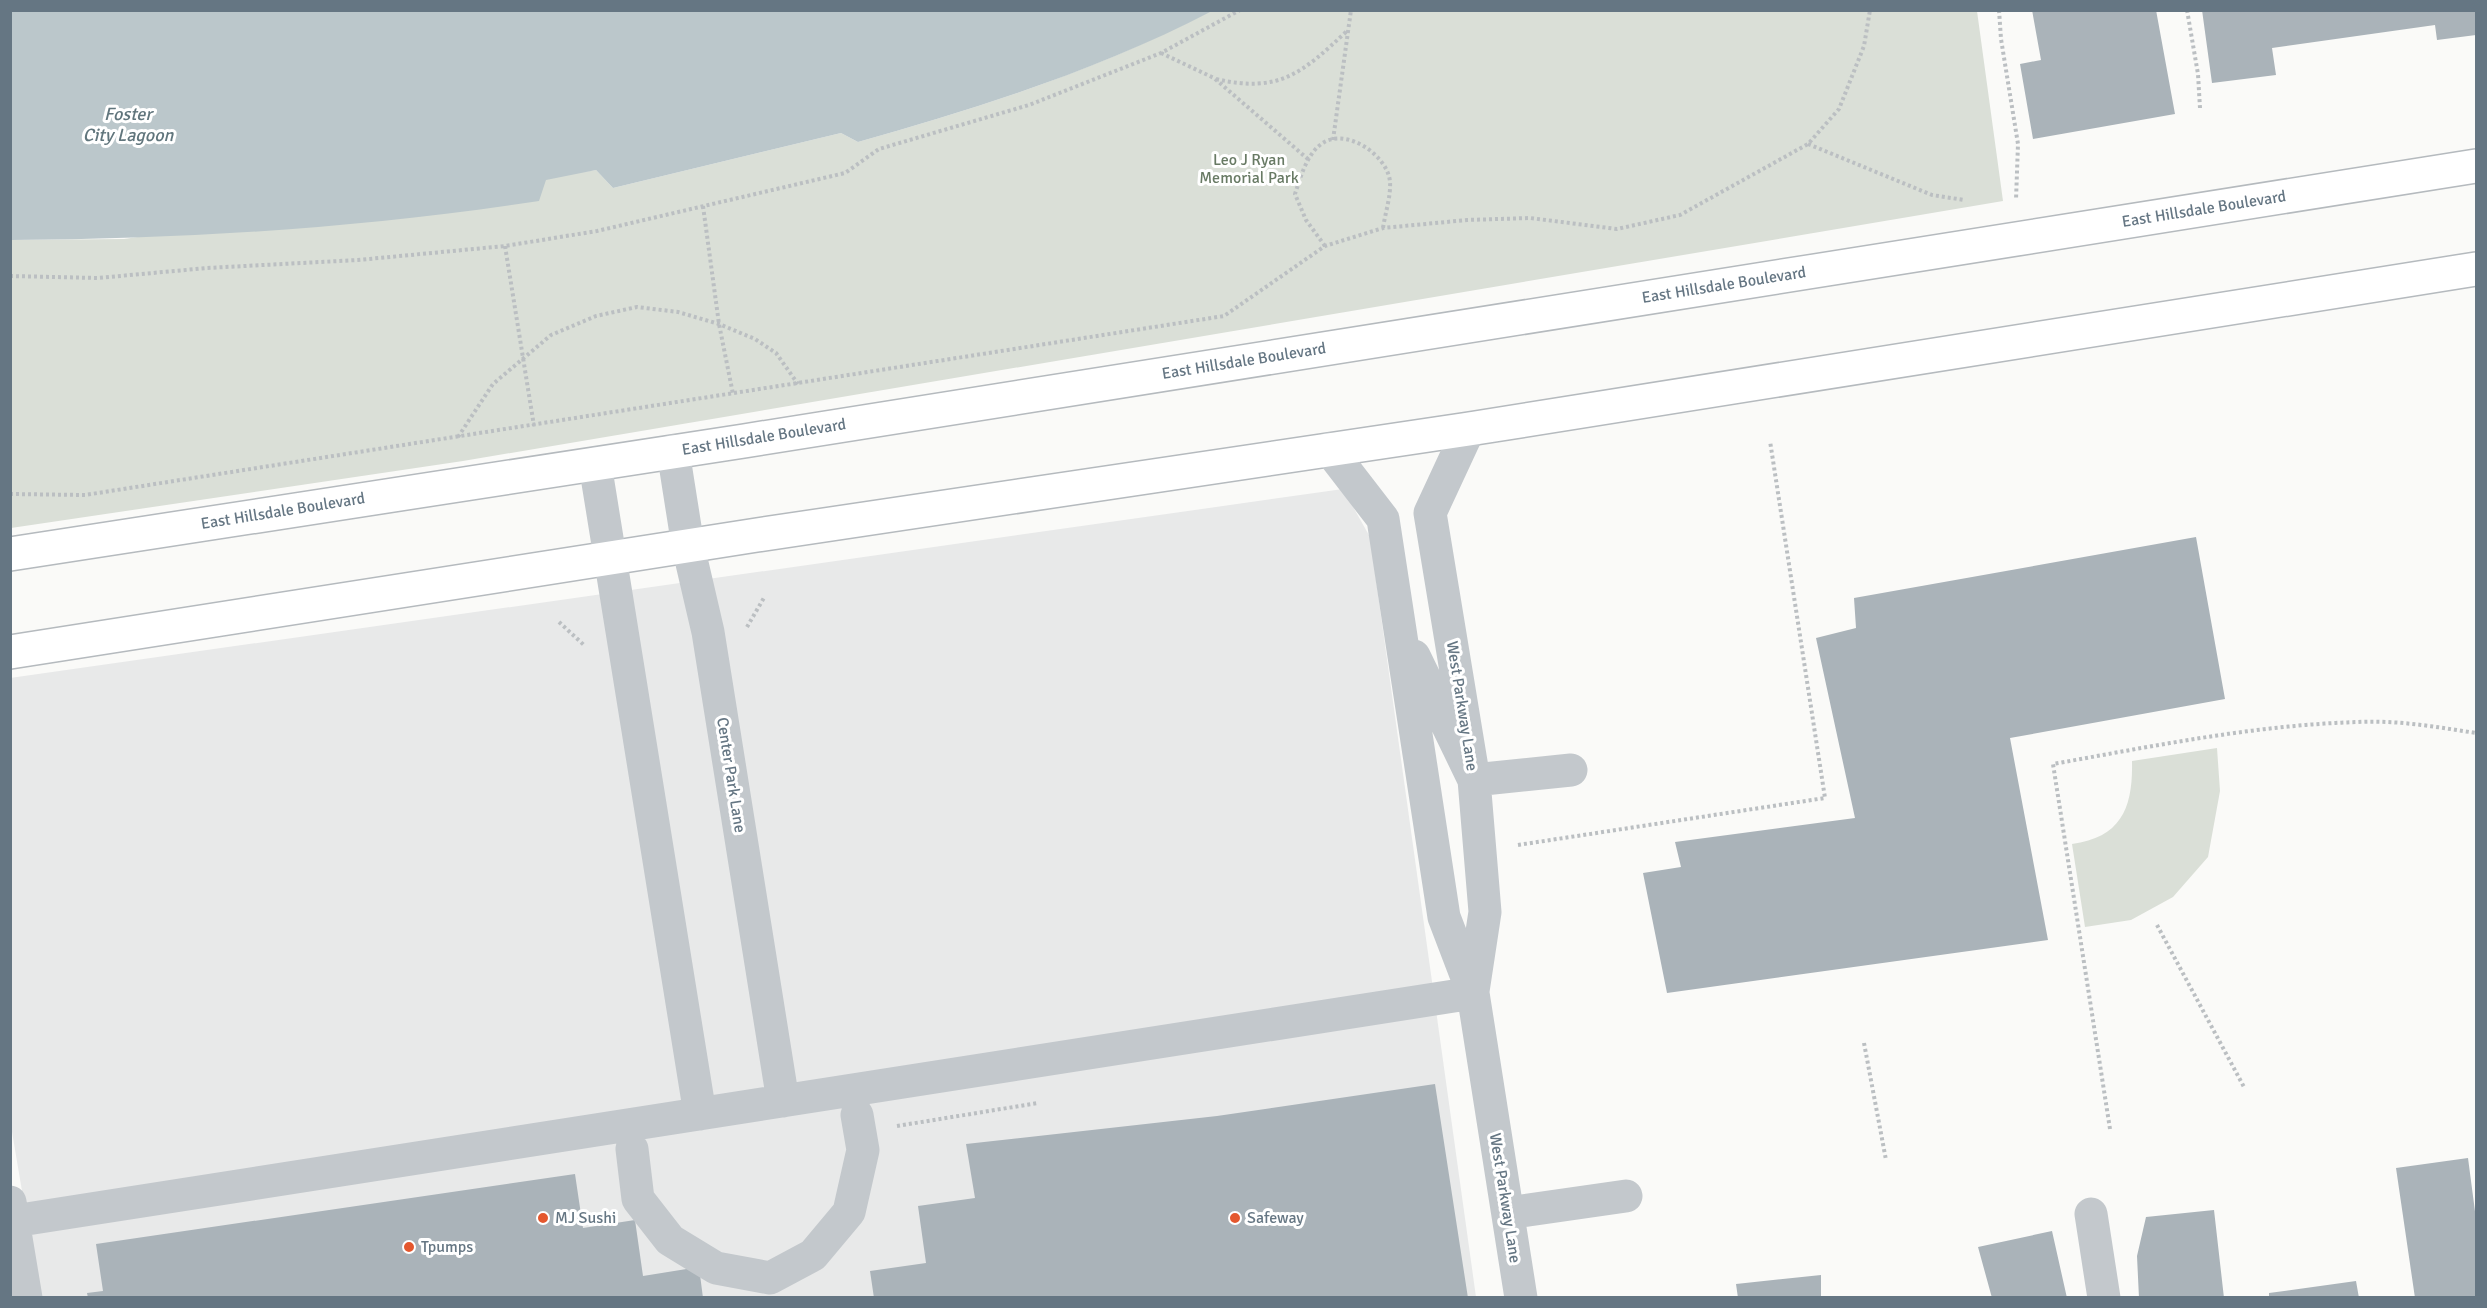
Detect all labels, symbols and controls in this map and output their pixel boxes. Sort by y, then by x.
water label: Foster City Lagoon [83,103,175,146]
park label: Leo J Ryan Memorial Park [1199,150,1299,188]
street label: East Hillsdale Boulevard [2121,186,2287,232]
street label: East Hillsdale Boulevard [1641,262,1807,308]
street label: East Hillsdale Boulevard [1161,338,1327,384]
street label: East Hillsdale Boulevard [681,414,847,460]
street label: East Hillsdale Boulevard [200,488,366,534]
street label: West Parkway Lane [1442,640,1482,772]
street label: Center Park Lane [712,716,750,834]
street label: West Parkway Lane [1485,1132,1525,1264]
place label: MJ Sushi [555,1208,616,1228]
place label: Safeway [1247,1208,1304,1228]
marker: MJ Sushi [536,1211,550,1225]
marker: Safeway [1228,1211,1242,1225]
place label: Tpumps [421,1237,473,1257]
marker: Tpumps [402,1240,416,1254]

